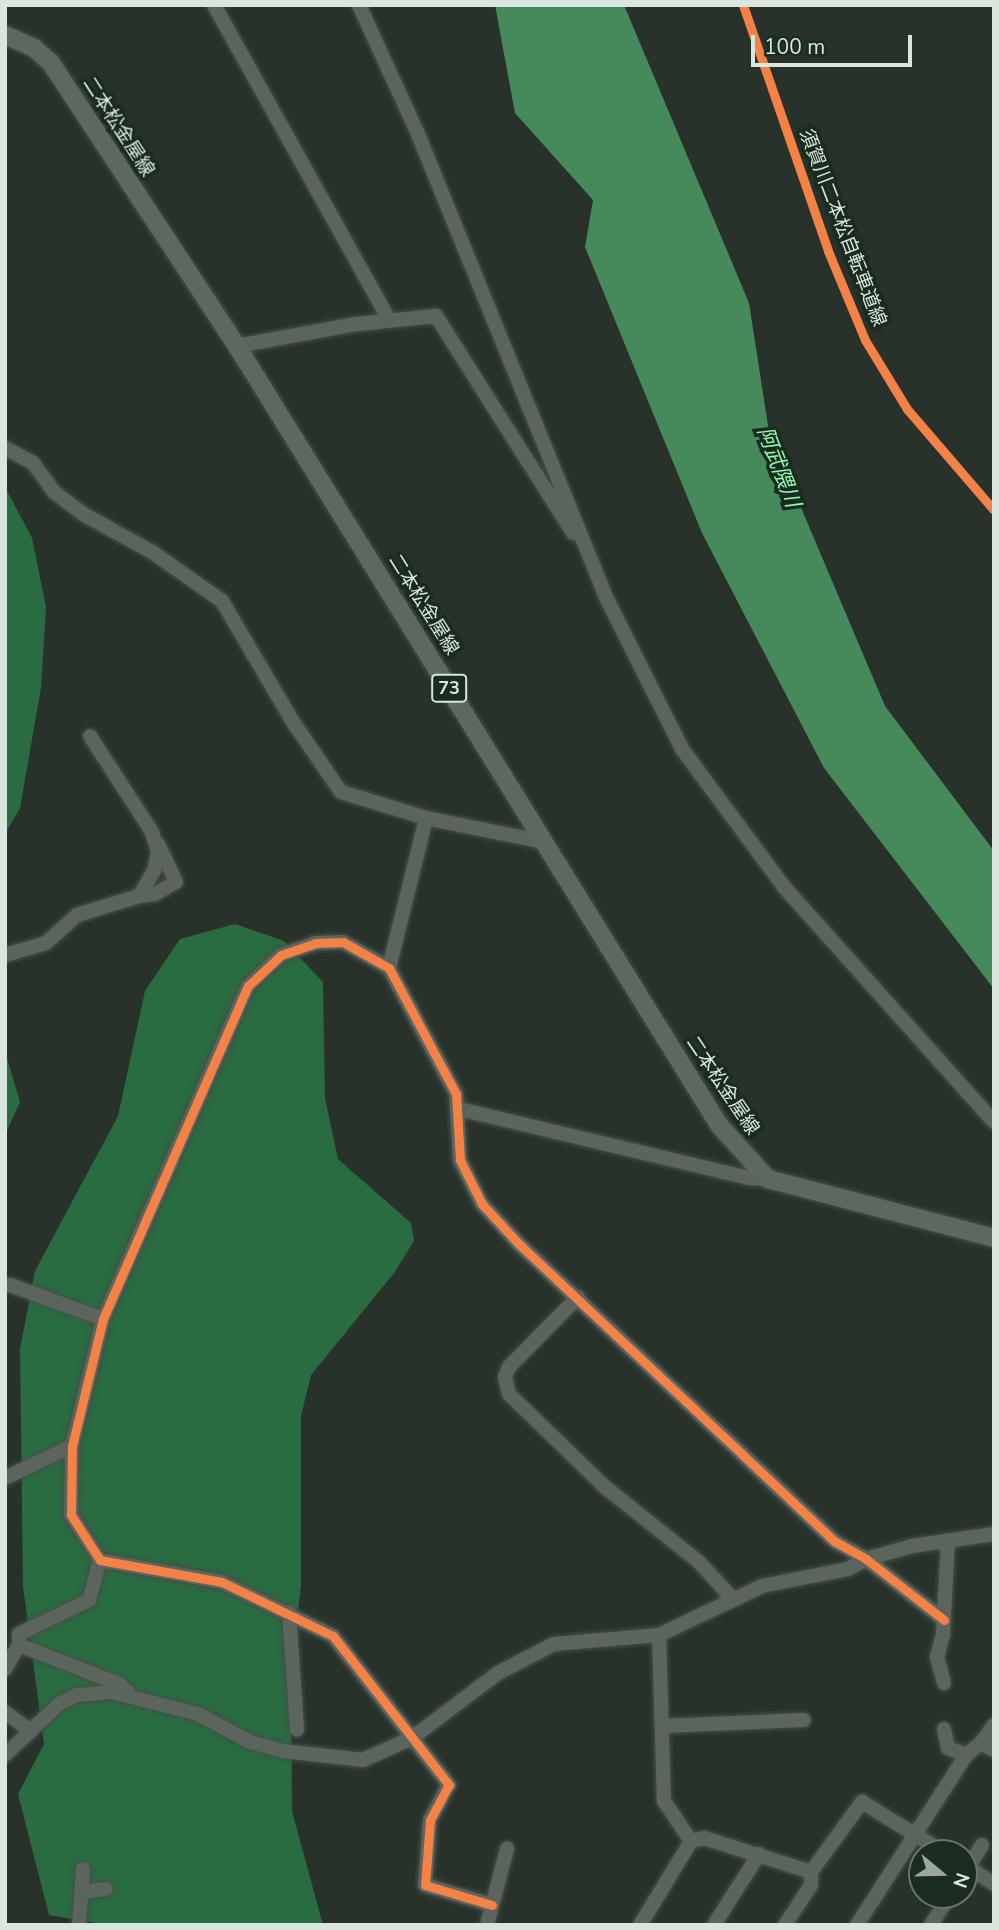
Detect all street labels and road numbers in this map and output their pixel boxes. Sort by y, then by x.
street label: 二本松金屋線 [77,73,159,181]
street label: 須賀川二本松自転車道線 [794,126,890,330]
street label: 二本松金屋線 [383,551,463,659]
road number: 73 [430,674,468,702]
street label: 二本松金屋線 [681,1032,763,1140]

